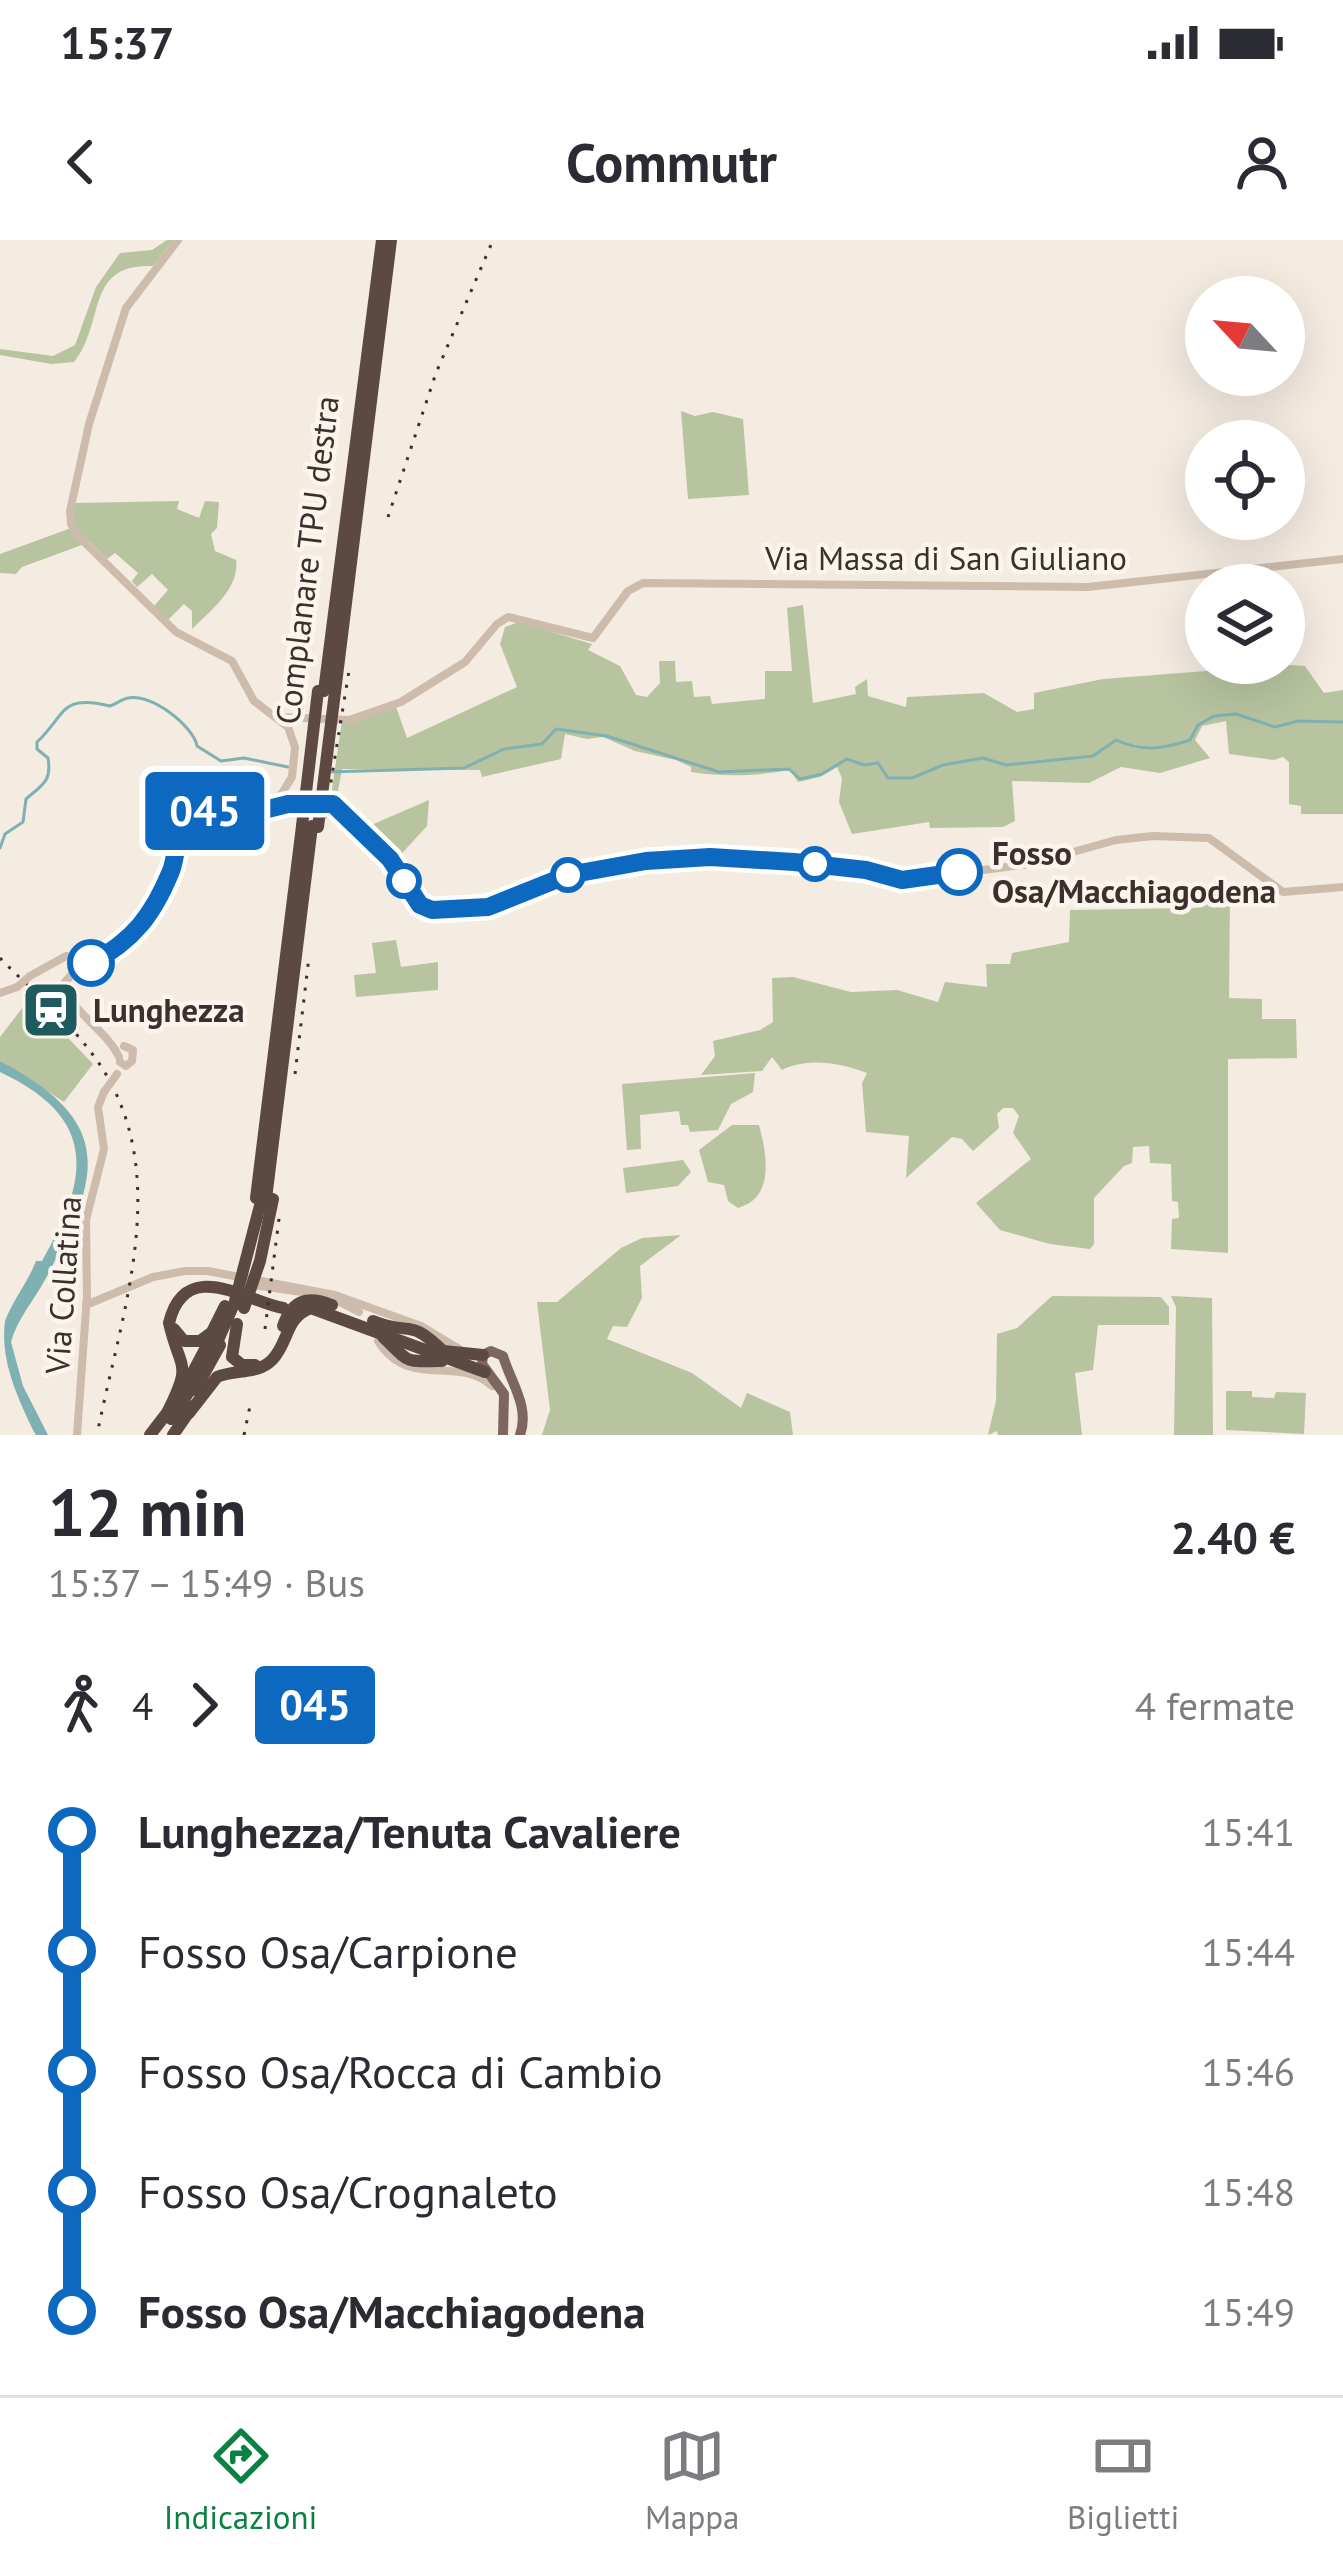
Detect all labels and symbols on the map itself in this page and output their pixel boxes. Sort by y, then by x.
north arrow [1185,276,1305,396]
street label: Complanare TPU destra [265,393,348,727]
street label: Via Massa di San Giuliano [764,536,1127,579]
line badge: 045 [136,772,274,850]
place label: Fosso Osa/Macchiagodena [992,831,1276,912]
unlabelled marker [799,848,831,880]
marker: Fosso Osa/Macchiagodena [937,850,981,894]
unlabelled marker [552,859,584,891]
unlabelled marker [388,865,420,897]
unlabelled marker [69,941,113,985]
station icon: Lunghezza [20,979,82,1041]
place label: Lunghezza [93,988,245,1031]
street label: Via Collatina [35,1195,90,1376]

